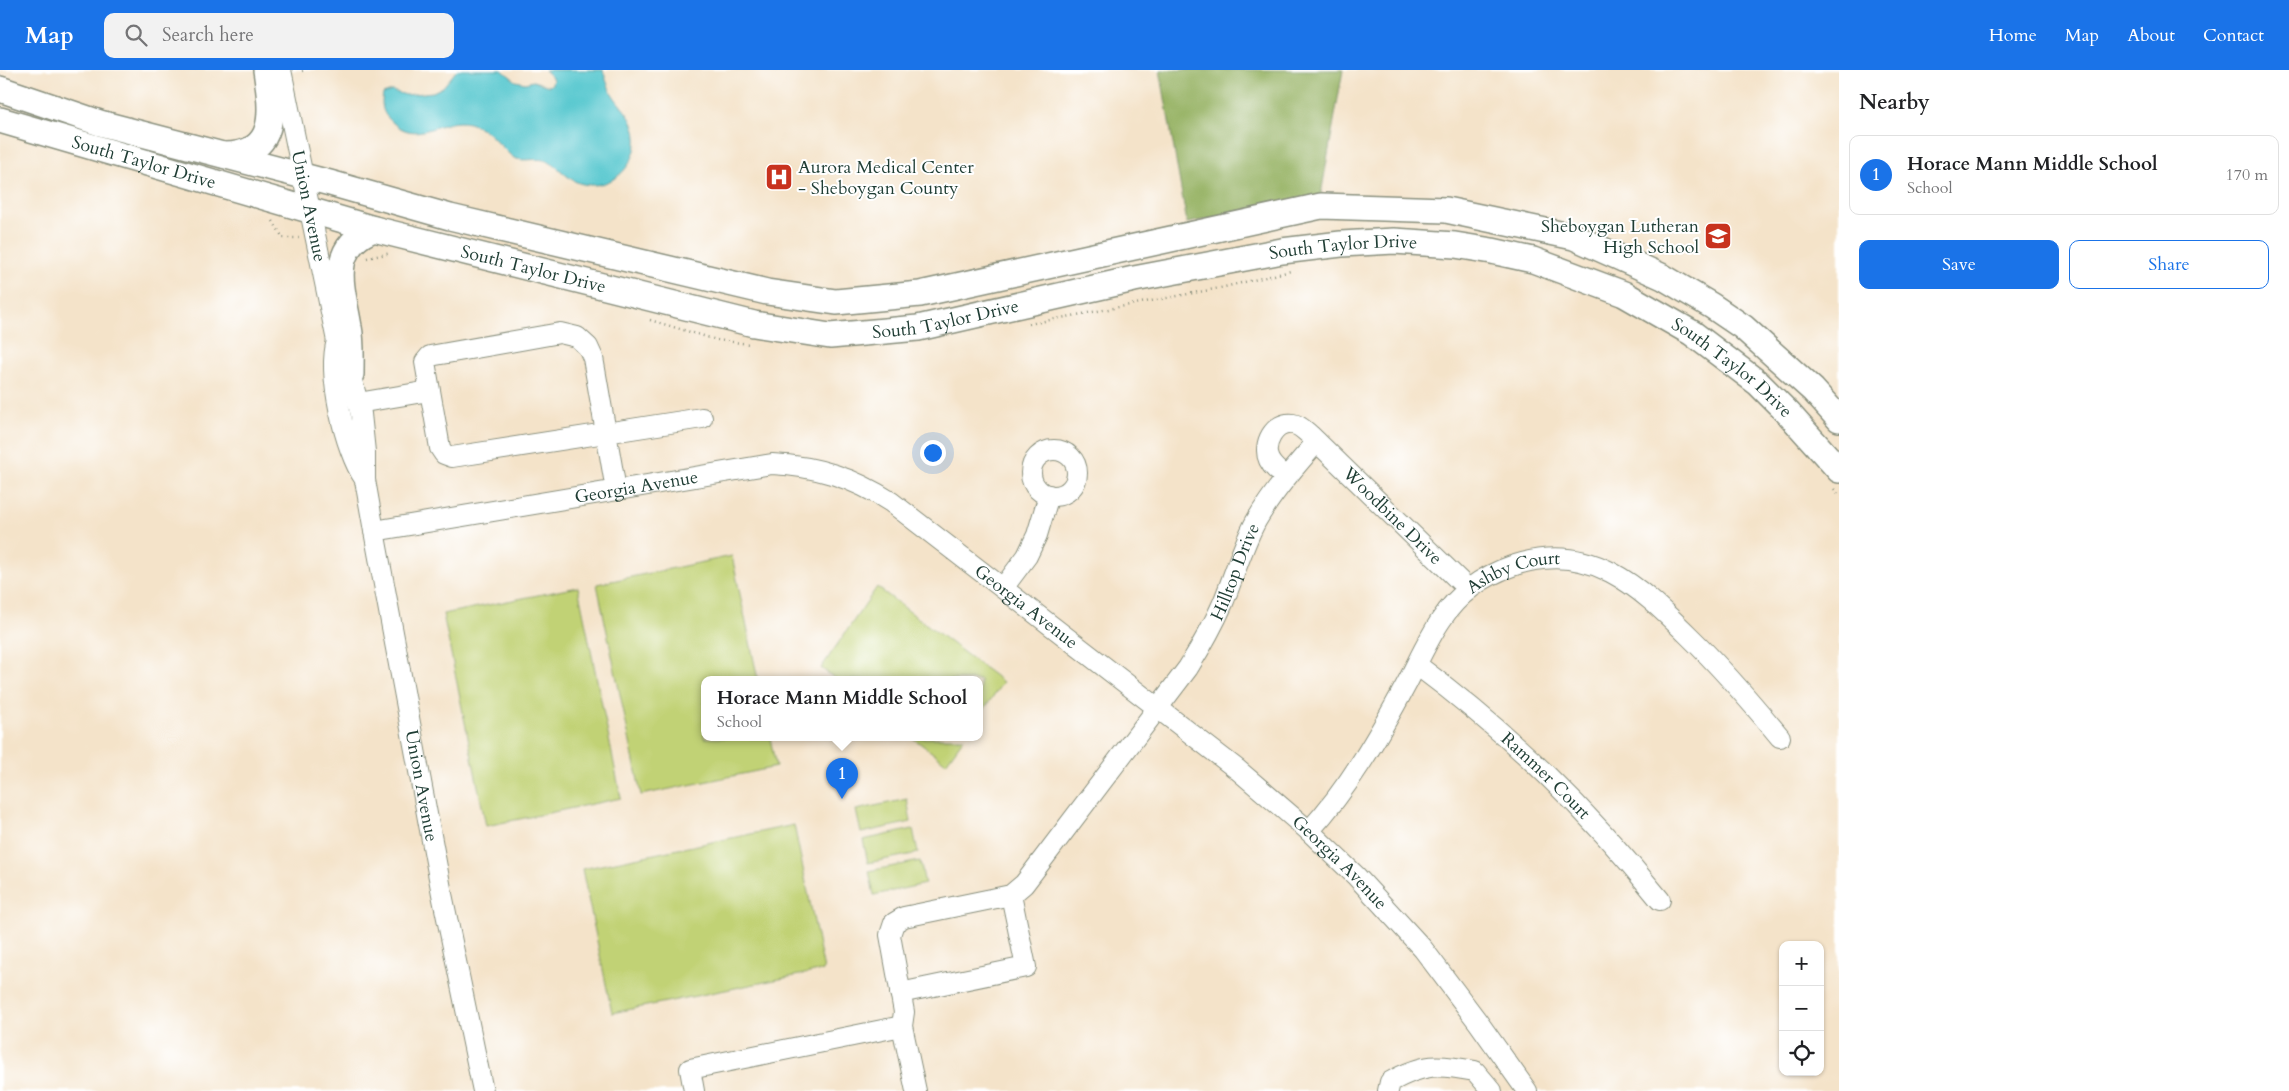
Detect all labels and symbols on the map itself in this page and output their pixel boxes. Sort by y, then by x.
street label: South Taylor Drive [69,130,219,195]
street label: Union Avenue [285,148,332,264]
place label: Aurora Medical Center - Sheboygan County [798,155,974,201]
hospital icon: Aurora Medical Center - Sheboygan County [764,162,794,192]
place label: Sheboygan Lutheran High School [1541,214,1700,260]
school or university icon: Sheboygan Lutheran High School [1703,221,1733,251]
street label: South Taylor Drive [1267,229,1418,266]
street label: South Taylor Drive [458,239,609,300]
street label: South Taylor Drive [871,294,1021,345]
street label: South Taylor Drive [1667,312,1798,424]
your location [920,440,946,466]
street label: Woodbine Drive [1336,461,1448,570]
street label: Georgia Avenue [573,465,700,510]
street label: Hilltop Drive [1205,519,1266,625]
street label: Ashby Court [1461,546,1560,600]
street label: Georgia Avenue [969,559,1083,655]
street label: Rammer Court [1495,727,1596,825]
street label: Union Avenue [399,728,444,844]
pin: 1 [826,758,858,799]
street label: Georgia Avenue [1286,810,1393,915]

